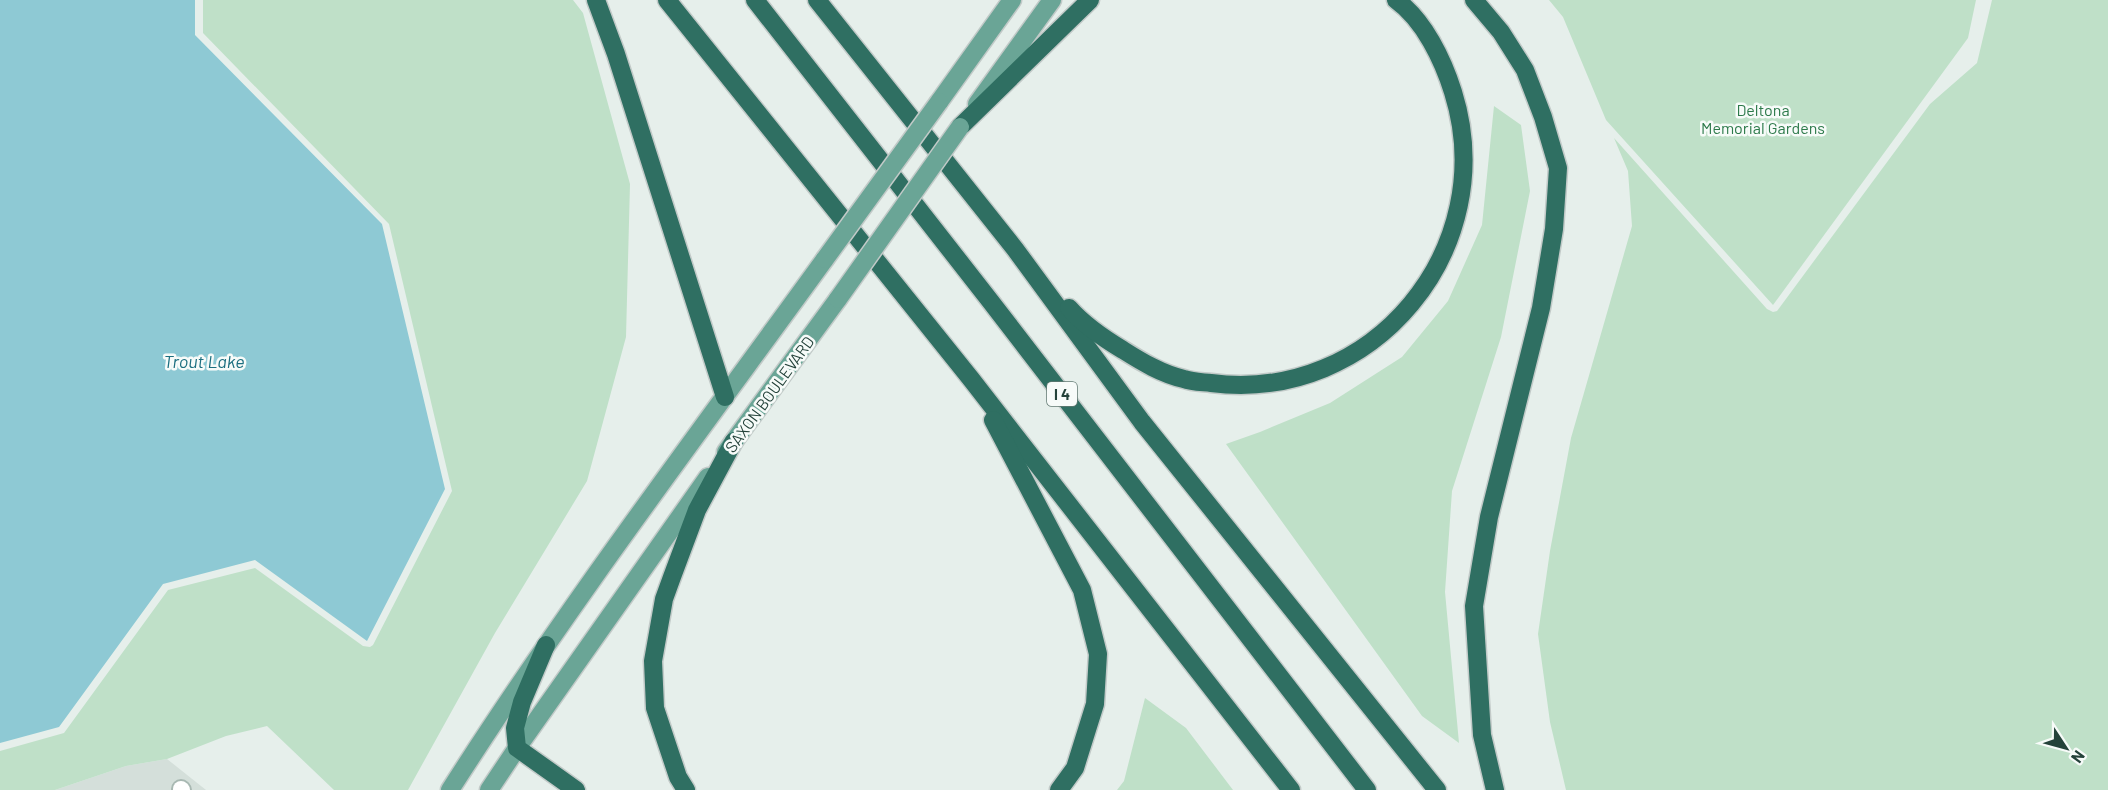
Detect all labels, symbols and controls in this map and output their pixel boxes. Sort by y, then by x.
park label: Deltona Memorial Gardens [1701,100,1825,137]
street label: SAXON BOULEVARD [720,332,818,456]
water label: Trout Lake [163,350,245,372]
road number: I 4 [1047,382,1077,406]
north arrow [2036,718,2096,778]
text: N [2068,747,2089,767]

